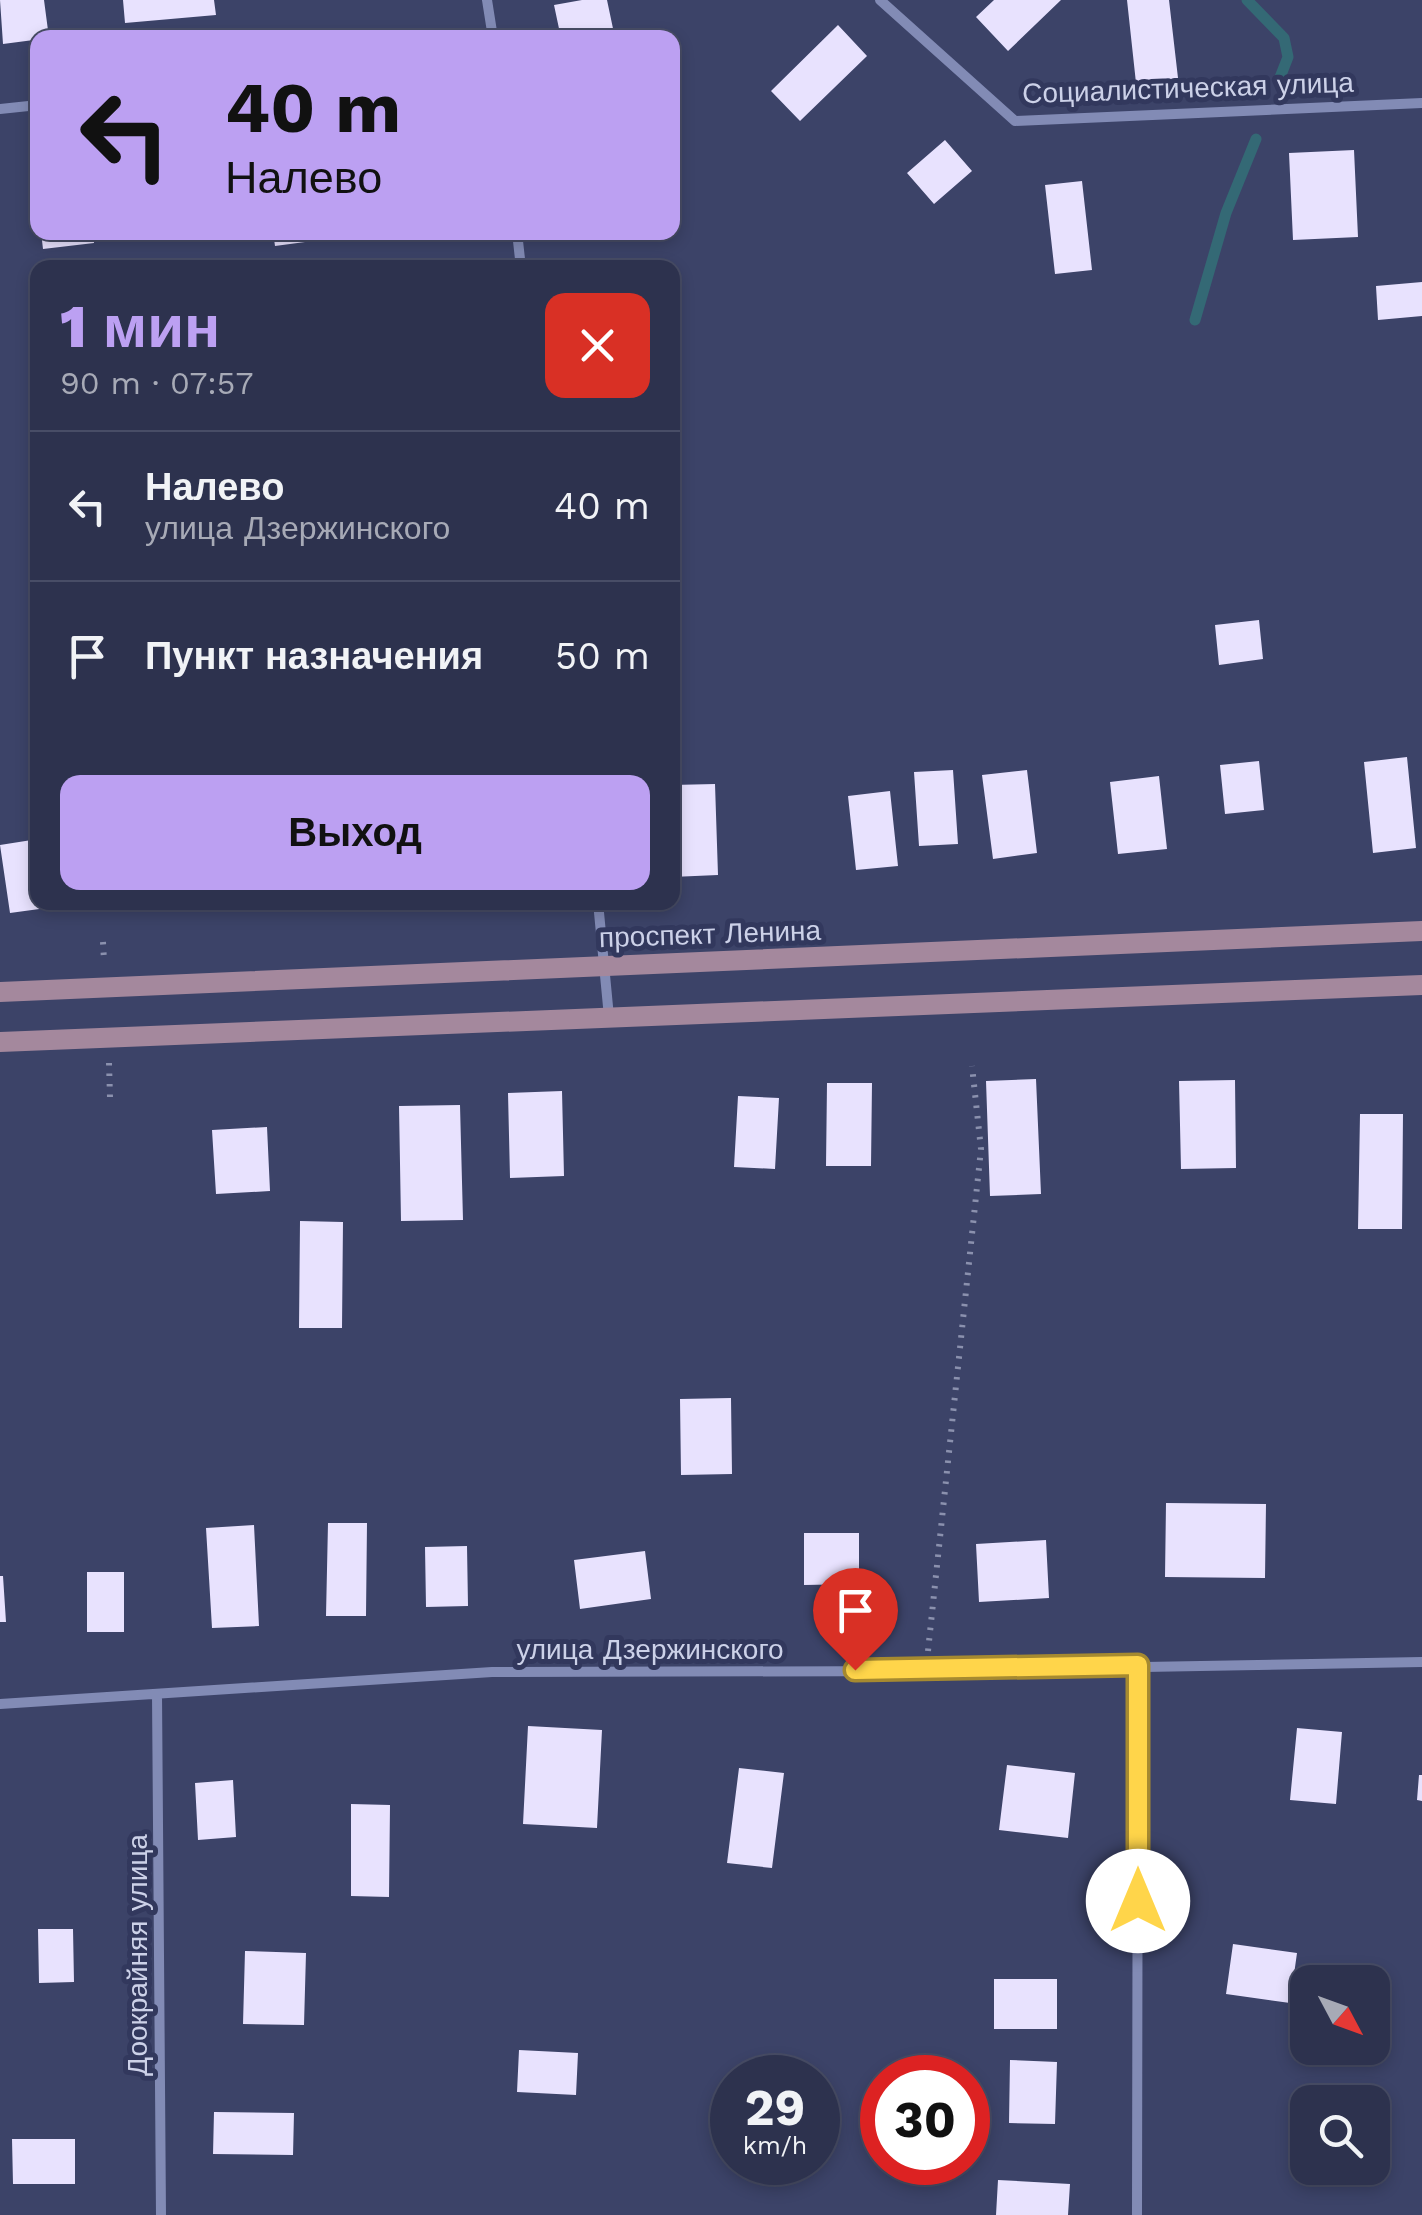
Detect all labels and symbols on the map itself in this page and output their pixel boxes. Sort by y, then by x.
street label: Социалистическая улица [1022,66,1355,110]
street label: проспект Ленина [598,914,822,954]
pin [813,1568,898,1671]
street label: улица Дзержинского [516,1633,784,1666]
street label: Доокрайняя улица [121,1834,154,2076]
position arrow [1086,1849,1190,1953]
north arrow [1290,1965,1390,2065]
speed limit sign: 30 [860,2055,990,2185]

